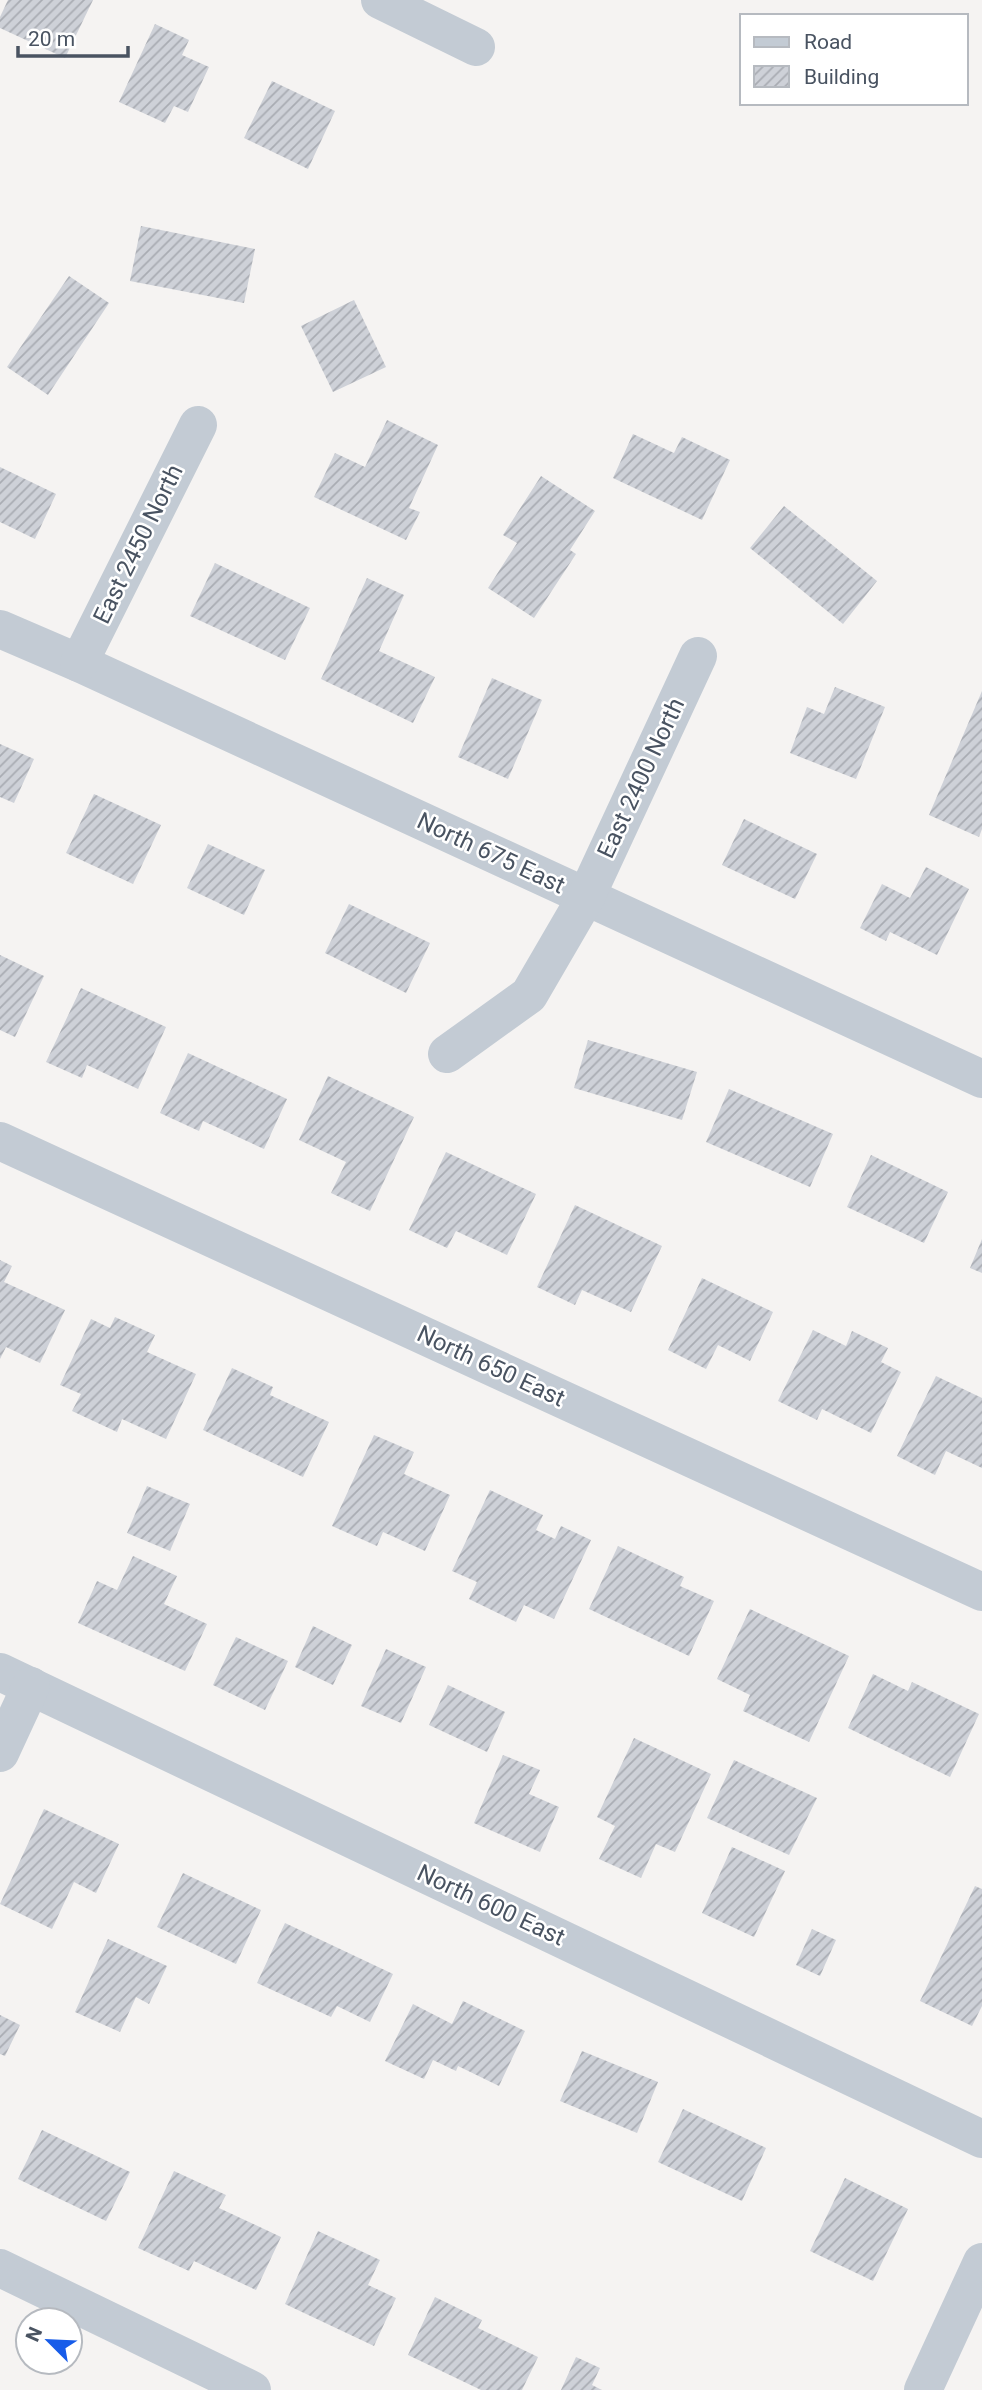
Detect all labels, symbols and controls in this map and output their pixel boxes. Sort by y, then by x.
scale bar [18,14,128,58]
legend [740,14,968,105]
text: 20 m [28,27,75,51]
text: Road [804,30,852,54]
text: Building [804,65,879,89]
street label: East 2450 North [87,460,189,628]
street label: East 2400 North [592,694,690,862]
street label: North 675 East [413,807,570,900]
street label: North 650 East [413,1320,570,1413]
street label: North 600 East [413,1859,570,1952]
north arrow [14,2306,84,2376]
text: N [21,2323,47,2345]

